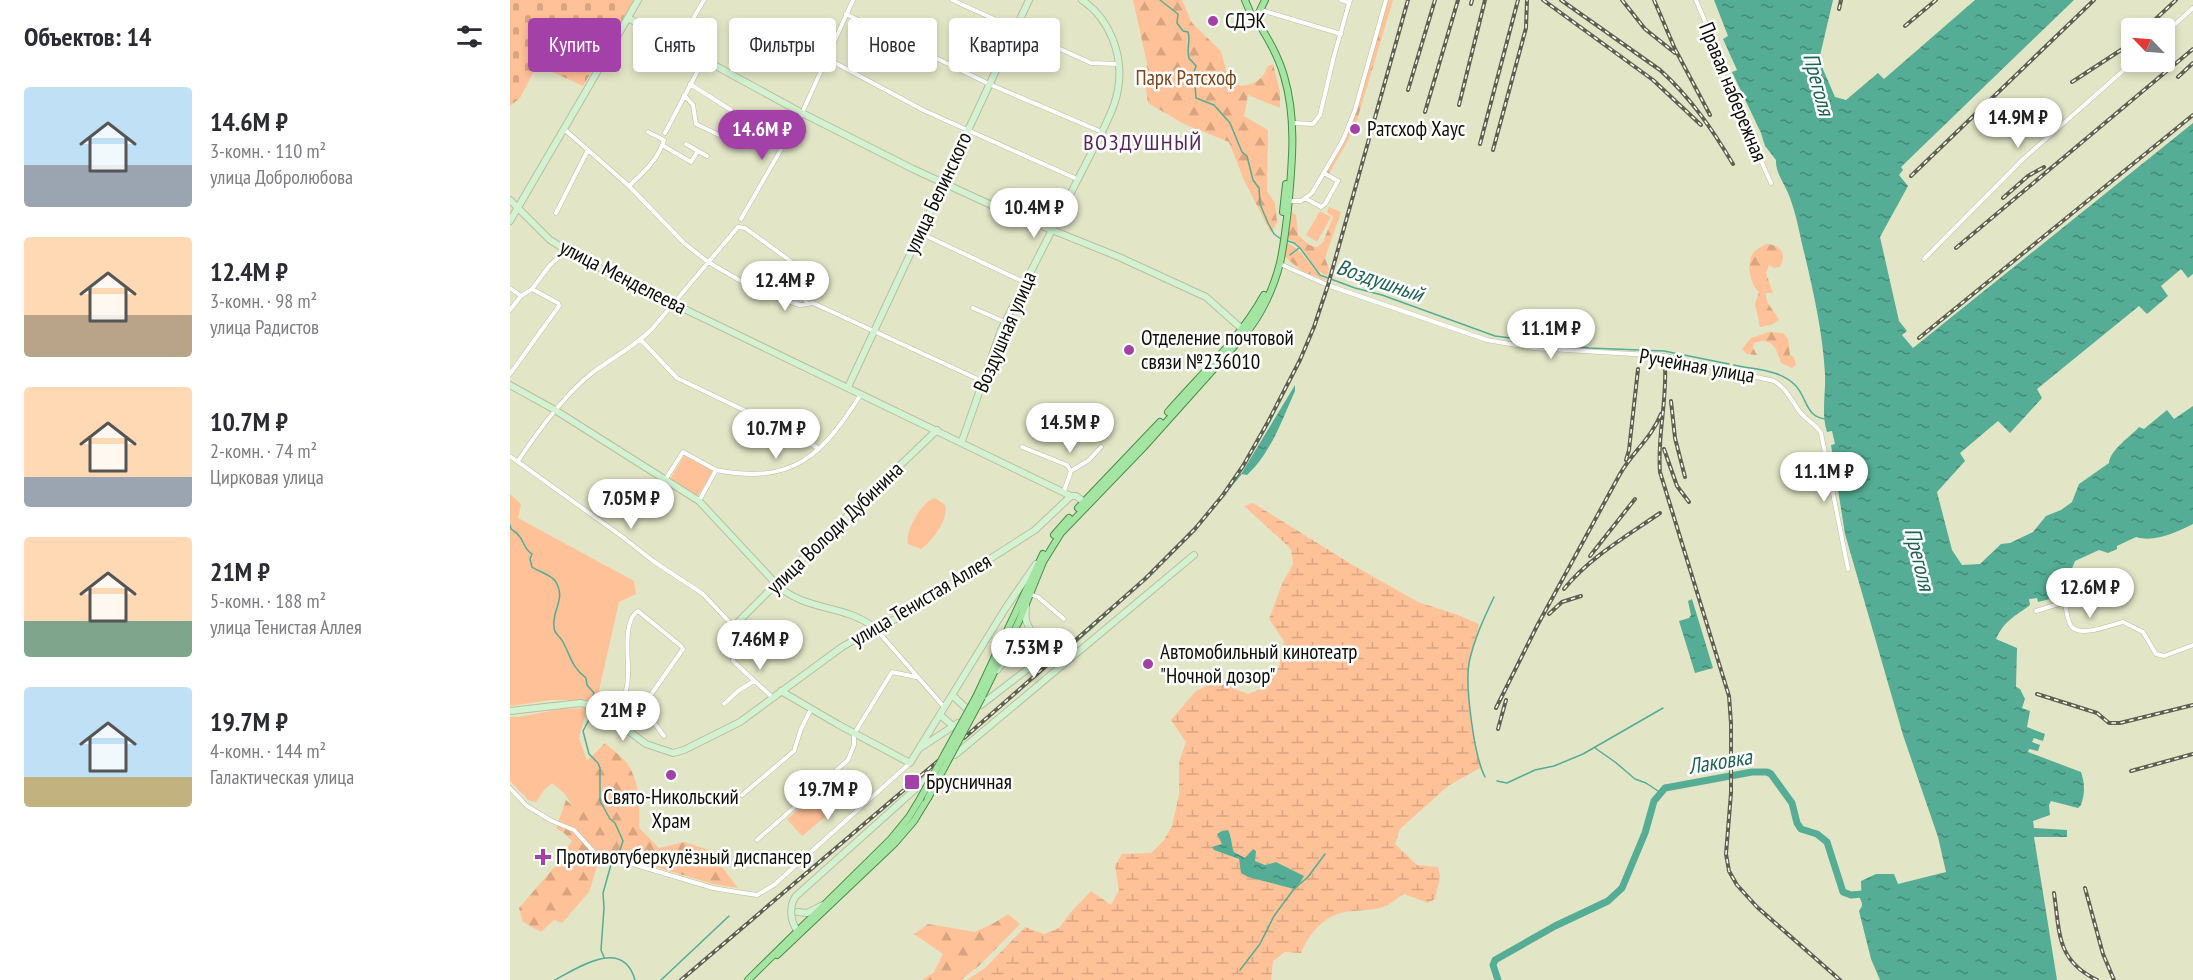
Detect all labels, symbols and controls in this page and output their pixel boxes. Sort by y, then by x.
place label: СДЭК [1225,7,1266,34]
marker: СДЭК [1206,14,1220,28]
chip: Купить [528,18,621,72]
chip: Снять [633,18,717,72]
chip: Фильтры [729,18,836,72]
chip: Новое [848,18,937,72]
chip: Квартира [949,18,1060,72]
street label: Правая набережная [1693,18,1774,165]
north arrow [2121,18,2175,72]
map controls [2121,18,2175,72]
text: Объектов: 14 [24,20,151,53]
icon: filters [453,20,486,53]
water label: Преголя [1797,50,1841,121]
park label: Парк Ратсхоф [1135,64,1237,91]
pin: 14.9M ₽ [1963,98,2073,149]
text: 14.9M ₽ [1988,104,2048,130]
text: 14.6M ₽ [210,105,288,138]
pin: 14.6M ₽ [707,110,817,161]
icon: home [72,111,144,183]
place label: Ратсхоф Хаус [1367,115,1466,142]
text: 14.6M ₽ [732,116,792,142]
marker: Ратсхоф Хаус [1348,122,1362,136]
street label: улица Белинского [897,127,978,258]
district label: ВОЗДУШНЫЙ [1083,128,1203,156]
text: 3-комн. · 110 m² [210,138,326,164]
text: улица Добролюбова [210,164,353,190]
pin: 10.4M ₽ [979,188,1089,239]
text: 10.4M ₽ [1004,194,1064,220]
street label: улица Менделеева [555,233,691,320]
water label: Воздушный [1333,252,1429,309]
text: 12.4M ₽ [210,255,288,288]
icon: home [72,261,144,333]
pin: 12.4M ₽ [730,261,840,312]
text: 12.4M ₽ [755,267,815,293]
street label: Воздушная улица [967,267,1042,396]
text: 3-комн. · 98 m² [210,288,317,314]
pin: 11.1M ₽ [1496,309,1606,360]
text: улица Радистов [210,314,319,340]
text: 11.1M ₽ [1521,315,1581,341]
place label: Отделение почтовой связи №236010 [1141,324,1294,375]
street label: Ручейная улица [1637,342,1757,389]
marker: Отделение почтовой связи №236010 [1122,343,1136,357]
pin: 14.5M ₽ [1015,403,1125,454]
text: 10.7M ₽ [210,405,288,438]
pin: 10.7M ₽ [721,409,831,460]
text: 14.5M ₽ [1040,409,1100,435]
icon: home [72,411,144,483]
text: 10.7M ₽ [746,415,806,441]
text: 2-комн. · 74 m² [210,438,317,464]
pin: 11.1M ₽ [1769,452,1879,503]
street label: улица Володи Дубинина [761,456,909,600]
text: 11.1M ₽ [1794,458,1854,484]
text: Цирковая улица [210,464,324,490]
pin: 7.05M ₽ [576,479,686,530]
text: 7.05M ₽ [602,485,660,511]
water label: Преголя [1899,525,1942,596]
street label: улица Тенистая Аллея [846,547,996,652]
text: 21M ₽ [210,555,270,588]
icon: home [72,561,144,633]
pin: 12.6M ₽ [2035,568,2145,619]
text: 12.6M ₽ [2060,574,2120,600]
text: 5-комн. · 188 m² [210,588,326,614]
text: улица Тенистая Аллея [210,614,362,640]
pin: 7.46M ₽ [705,620,815,671]
text: 7.46M ₽ [731,626,789,652]
pin: 7.53M ₽ [979,628,1089,679]
text: 7.53M ₽ [1005,634,1063,660]
place label: Автомобильный кинотеатр "Ночной дозор" [1160,638,1357,689]
marker: Автомобильный кинотеатр "Ночной дозор" [1141,657,1155,671]
pin: 21M ₽ [581,691,665,742]
text: 21M ₽ [600,697,646,723]
text: 19.7M ₽ [210,705,288,738]
icon: home [72,711,144,783]
text: 4-комн. · 144 m² [210,738,326,764]
water label: Лаковка [1685,742,1755,780]
text: Галактическая улица [210,764,354,790]
marker: Свято-Никольский Храм [664,768,678,782]
place label: Брусничная [926,768,1012,795]
pin: 19.7M ₽ [773,770,883,821]
marker: Брусничная [903,773,921,791]
text: 19.7M ₽ [798,776,858,802]
place label: Свято-Никольский Храм [603,783,739,834]
place label: Противотуберкулёзный диспансер [556,843,812,870]
marker: Противотуберкулёзный диспансер [534,848,552,866]

